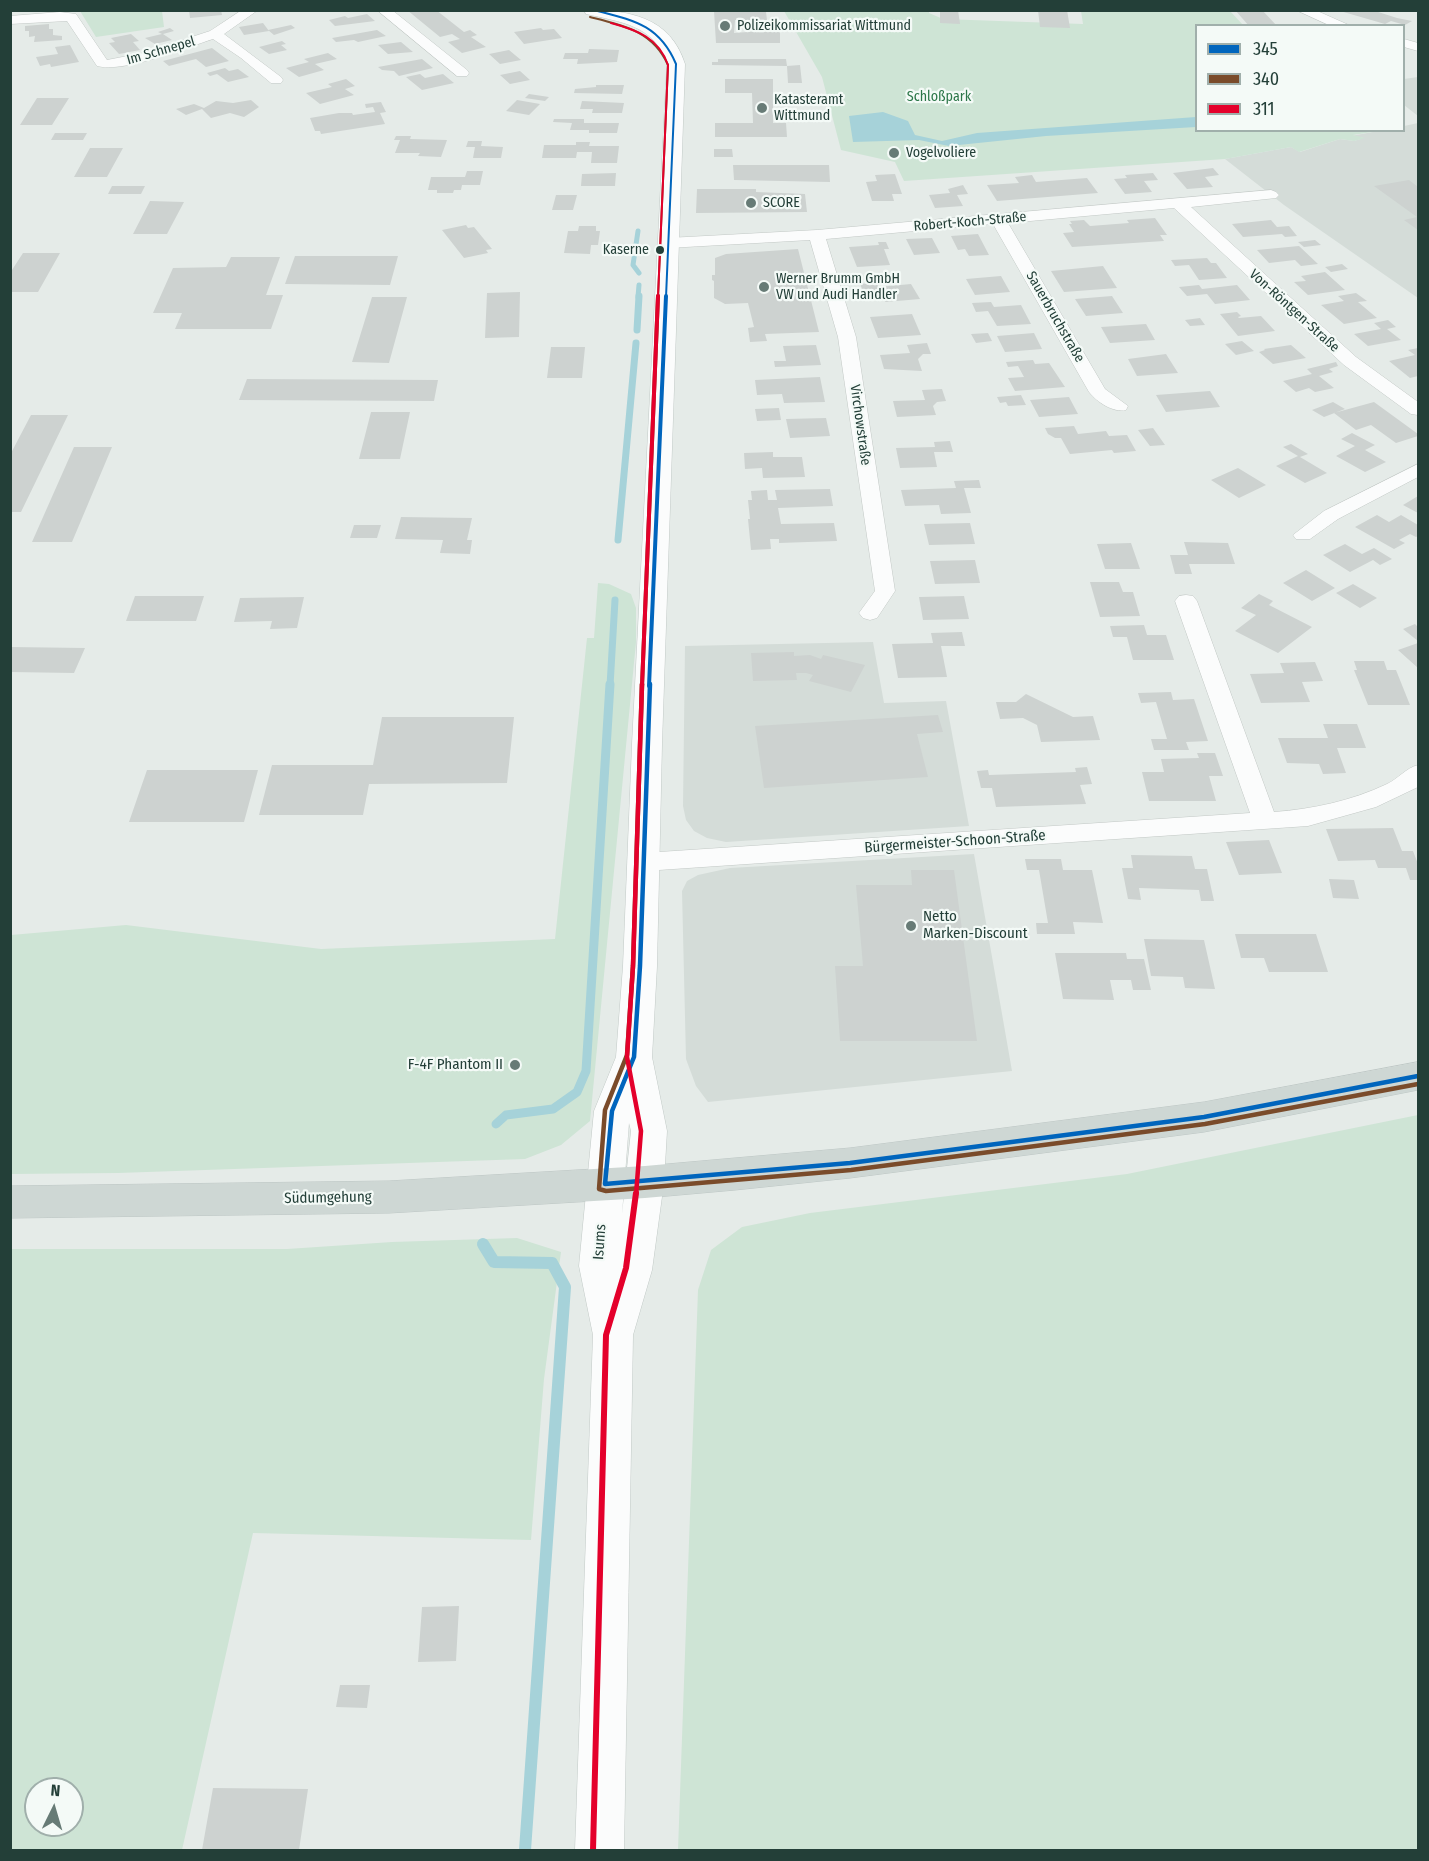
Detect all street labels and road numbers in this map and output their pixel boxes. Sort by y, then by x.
street label: Im Schnepel [125,33,197,69]
street label: Robert-Koch-Straße [913,209,1027,235]
street label: Von-Röntgen-Straße [1245,266,1343,356]
street label: Sauerbruchstraße [1022,269,1088,365]
street label: Virchowstraße [846,384,874,466]
street label: Bürgermeister-Schoon-Straße [864,827,1046,857]
street label: Südumgehung [284,1188,372,1208]
street label: Isums [590,1223,610,1261]

